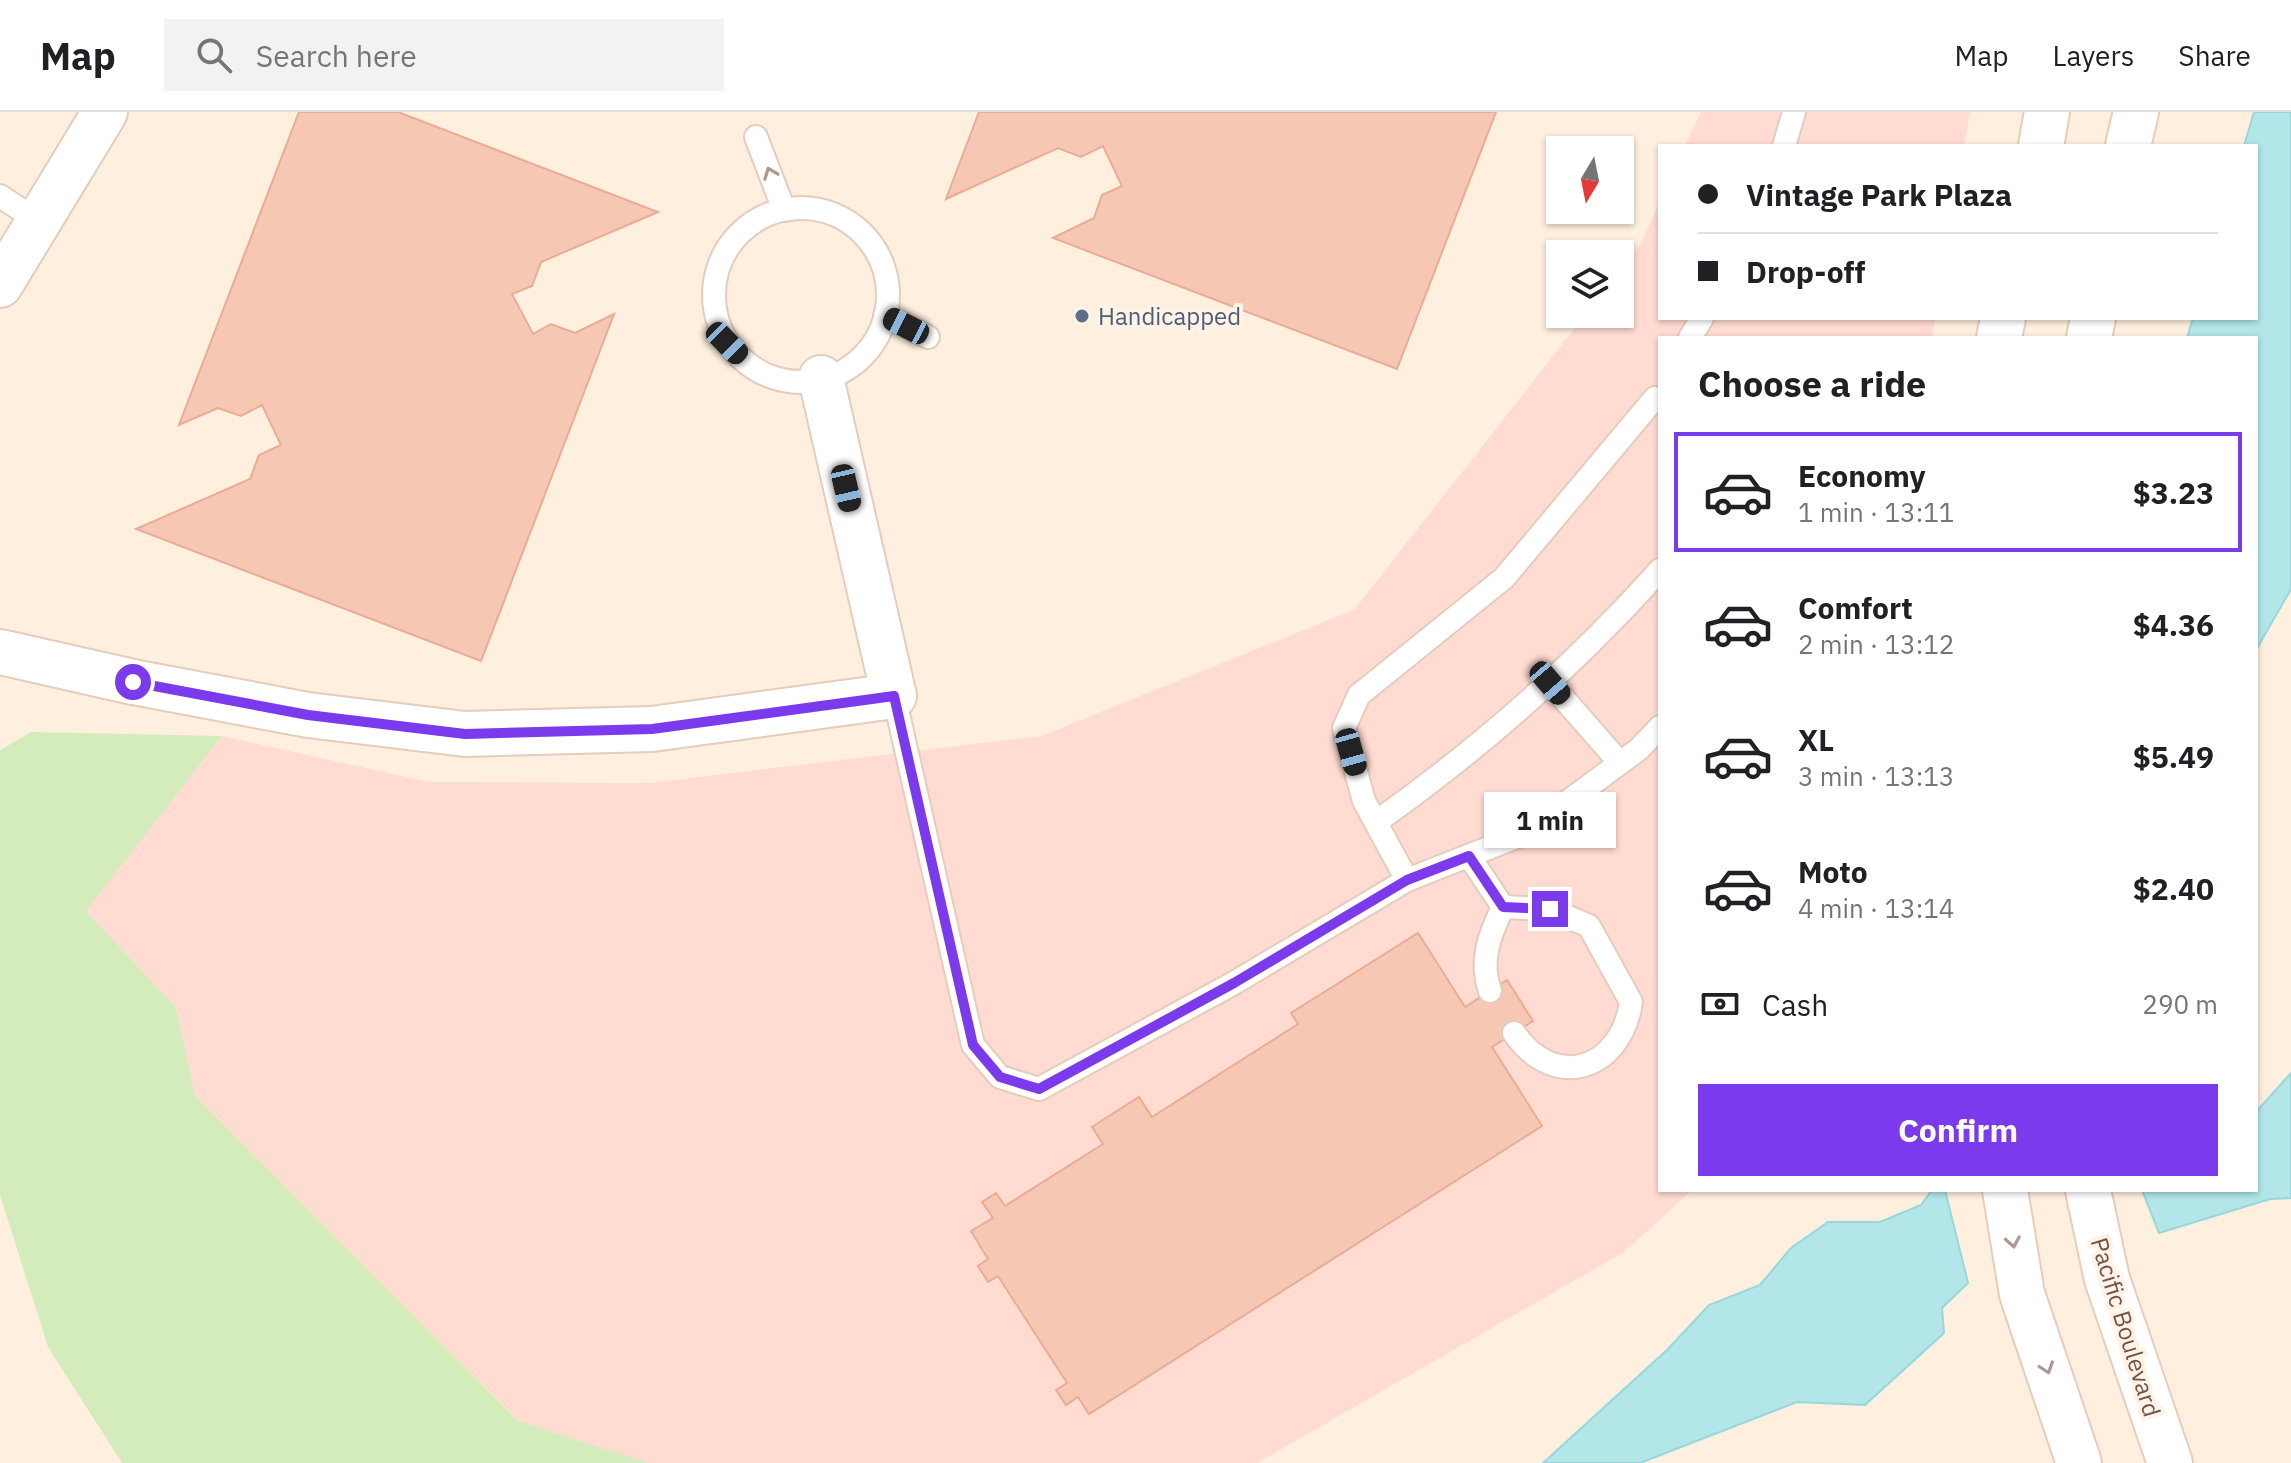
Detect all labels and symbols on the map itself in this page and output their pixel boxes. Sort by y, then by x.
north arrow [1546,136,1634,224]
one-way arrow [763,167,780,181]
place label: Handicapped [1098,300,1241,332]
car [879,304,933,348]
marker: Handicapped [1073,307,1091,325]
car [702,318,752,368]
car [829,462,863,514]
car [1525,657,1575,709]
route start [115,664,151,700]
car [1333,726,1369,778]
callout: 1 min [1484,793,1616,849]
route end [1532,891,1568,927]
street label: Pacific Boulevard [2084,1233,2168,1421]
one-way arrow [2004,1235,2021,1249]
one-way arrow [2038,1360,2054,1374]

